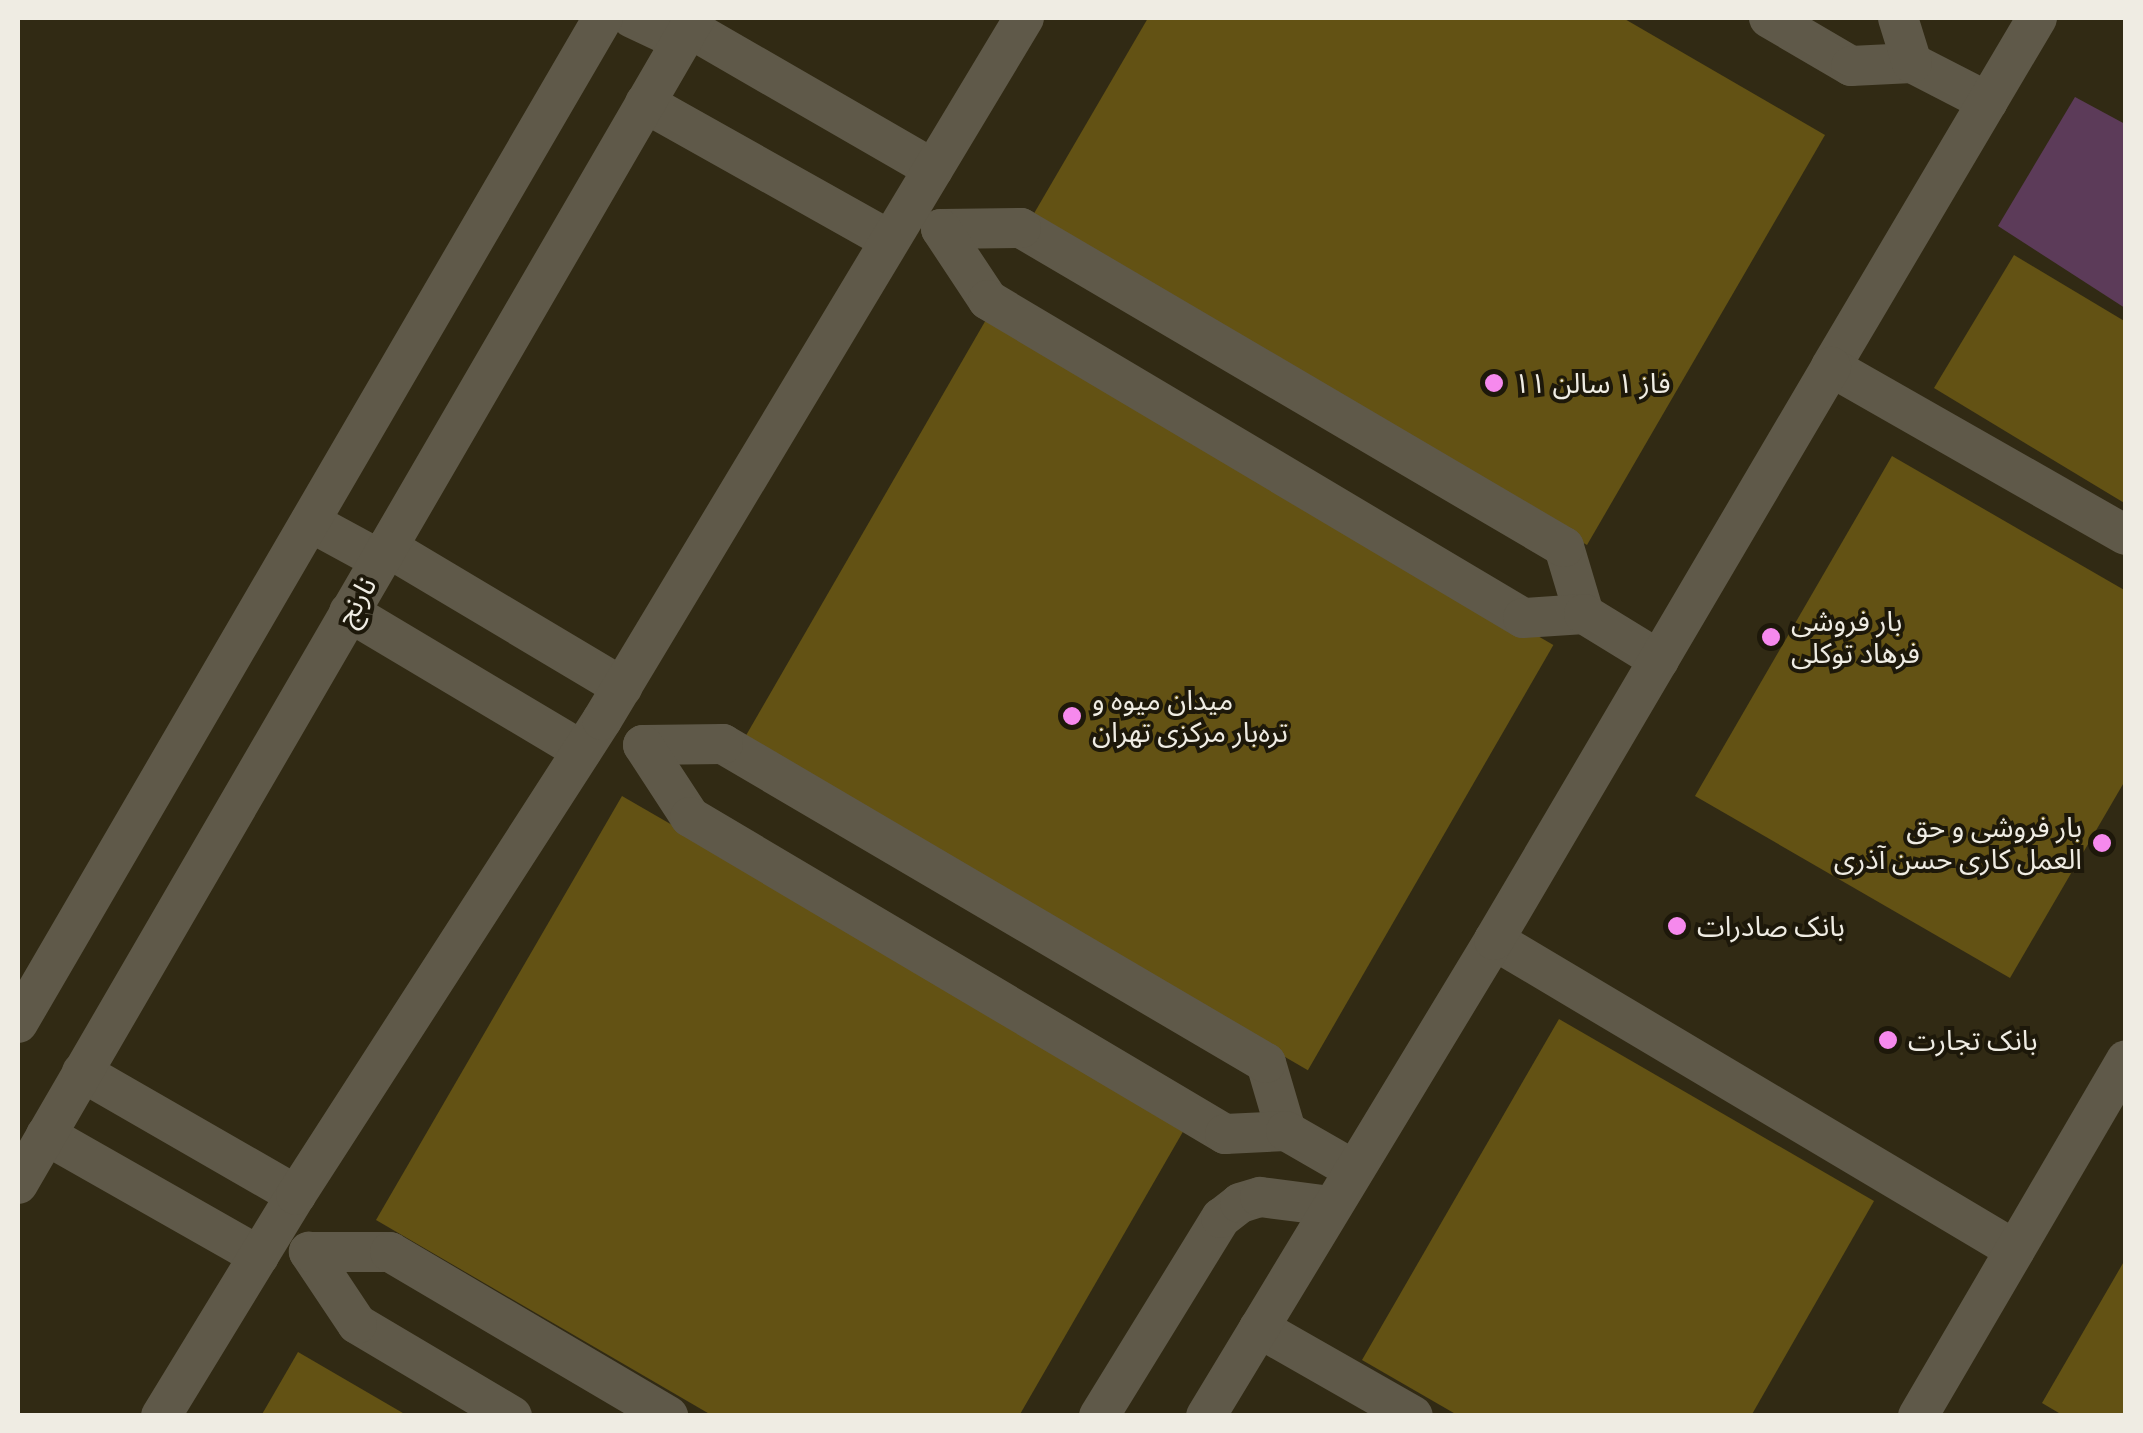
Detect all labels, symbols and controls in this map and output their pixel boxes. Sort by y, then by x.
place label: فاز ۱ سالن ۱۱ [1514,366,1670,400]
marker: فاز ۱ سالن ۱۱ [1483,372,1505,394]
street label: نارنج [329,571,383,631]
place label: بار فروشی فرهاد توکلی [1791,604,1920,670]
marker: بار فروشی فرهاد توکلی [1760,626,1782,648]
place label: میدان میوه و تره‌بار مرکزی تهران [1092,683,1288,749]
marker: میدان میوه و تره‌بار مرکزی تهران [1061,705,1083,727]
place label: بار فروشی و حق العمل کاری حسن آذری [1834,810,2082,876]
marker: بار فروشی و حق العمل کاری حسن آذری [2091,832,2113,854]
place label: بانک صادرات [1697,909,1845,943]
marker: بانک صادرات [1666,915,1688,937]
place label: بانک تجارت [1908,1023,2037,1057]
marker: بانک تجارت [1877,1029,1899,1051]

